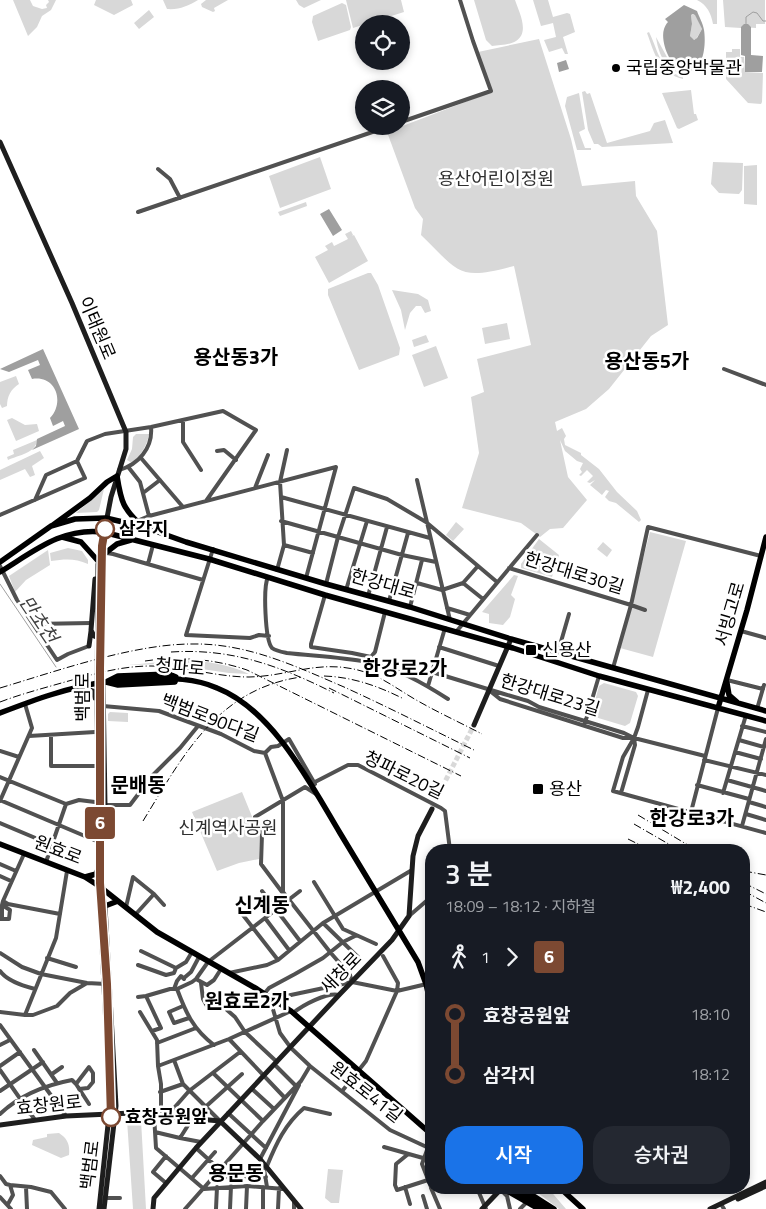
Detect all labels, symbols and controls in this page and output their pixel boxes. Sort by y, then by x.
map controls [355,15,410,135]
button: locate [355,15,410,70]
place label: 국립중앙박물관 [626,54,742,81]
marker: 국립중앙박물관 [610,62,622,74]
button: layers [355,80,410,135]
park label: 용산어린이정원 [438,165,554,192]
street label: 이태원로 [72,292,123,364]
district label: 용산동3가 [194,341,278,372]
district label: 용산동5가 [605,345,689,376]
place label: 삼각지 [119,515,169,542]
marker: 삼각지 [95,519,115,539]
street label: 한강대로30길 [521,545,627,600]
street label: 한강대로 [348,561,419,606]
street label: 서빙고로 [707,578,752,649]
water label: 만초천 [13,589,67,650]
place label: 신용산 [542,636,592,663]
marker: 신용산 [524,643,538,657]
street label: 청파로 [154,651,206,682]
district label: 한강로2가 [363,652,447,683]
street label: 한강대로23길 [497,667,603,722]
street label: 백범로 [69,672,96,722]
street label: 백범로90다길 [157,686,263,749]
street label: 청파로20길 [359,743,449,806]
district label: 문배동 [110,769,166,800]
place label: 용산 [549,775,582,802]
marker: 용산 [531,782,545,796]
district label: 한강로3가 [650,802,734,833]
line badge: 6 [84,807,116,839]
text: 6 [95,809,105,836]
park label: 신계역사공원 [178,814,278,841]
street label: 원효로 [30,828,86,871]
text: 3 분 [445,852,493,895]
text: ₩2,400 [671,872,730,901]
district label: 신계동 [234,889,290,920]
text: 18:09 – 18:12 · 지하철 [445,894,595,918]
icon: walk [445,943,473,971]
icon: forward [498,943,526,971]
text: 6 [544,943,554,970]
street label: 새창로 [314,945,368,1000]
text: 1 [481,945,490,969]
district label: 원효로2가 [205,985,289,1016]
text: 효창공원앞 [483,1000,570,1029]
text: 18:10 [691,1002,730,1026]
street label: 원효로41길 [324,1054,409,1129]
text: 삼각지 [483,1060,535,1089]
text: 18:12 [691,1062,730,1086]
street label: 효창원로 [15,1088,83,1121]
place label: 효창공원앞 [125,1103,208,1130]
marker: 효창공원앞 [101,1107,121,1127]
button: 시작 [445,1126,583,1184]
button: 승차권 [593,1126,730,1184]
street label: 백범로 [73,1139,106,1191]
district label: 용문동 [208,1157,264,1188]

